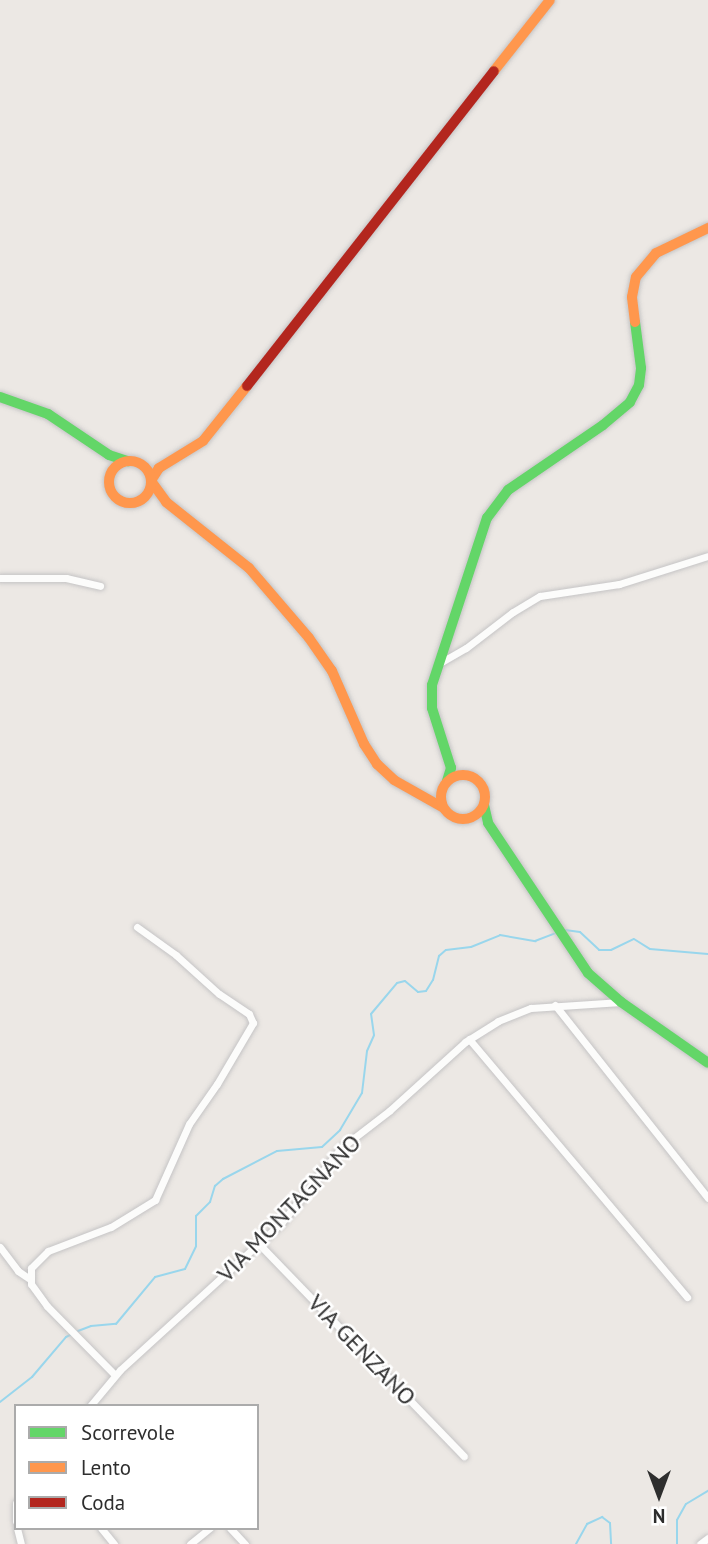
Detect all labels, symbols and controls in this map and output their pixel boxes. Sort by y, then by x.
street label: VIA MONTAGNANO [211,1128,367,1288]
street label: VIA GENZANO [302,1288,422,1412]
legend [14,1404,259,1530]
text: Scorrevole [81,1419,175,1446]
text: Lento [81,1454,131,1481]
north arrow [624,1460,694,1530]
text: Coda [81,1489,125,1516]
text: N [653,1504,665,1528]

